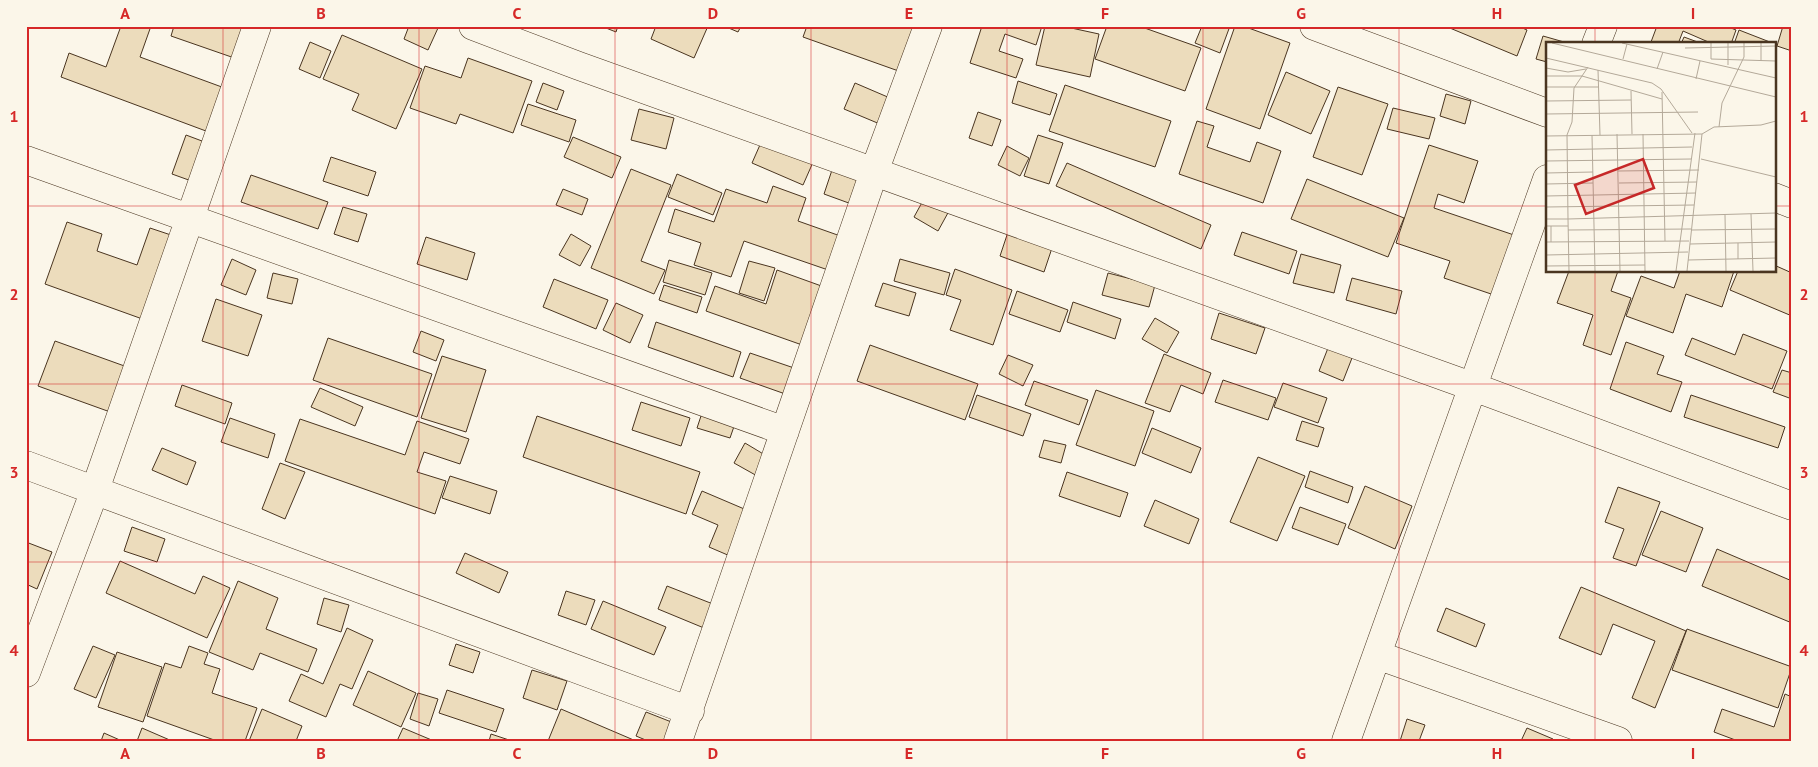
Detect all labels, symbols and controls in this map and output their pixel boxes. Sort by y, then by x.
text: A [120,3,130,23]
text: B [316,3,326,23]
text: C [513,3,522,23]
text: D [708,3,718,23]
text: E [905,3,913,23]
text: F [1101,3,1109,23]
text: G [1296,3,1306,23]
text: H [1492,3,1502,23]
text: I [1691,3,1695,23]
inset map [1546,42,1776,272]
text: 1 [9,106,19,126]
text: 1 [1799,106,1809,126]
text: 2 [9,284,19,304]
text: 2 [1799,284,1809,304]
text: 3 [9,462,19,482]
text: 3 [1799,462,1809,482]
text: 4 [9,640,19,660]
text: 4 [1799,640,1809,660]
text: A [120,743,130,763]
text: B [316,743,326,763]
text: C [513,743,522,763]
text: D [708,743,718,763]
text: E [905,743,913,763]
text: F [1101,743,1109,763]
text: G [1296,743,1306,763]
text: H [1492,743,1502,763]
text: I [1691,743,1695,763]

